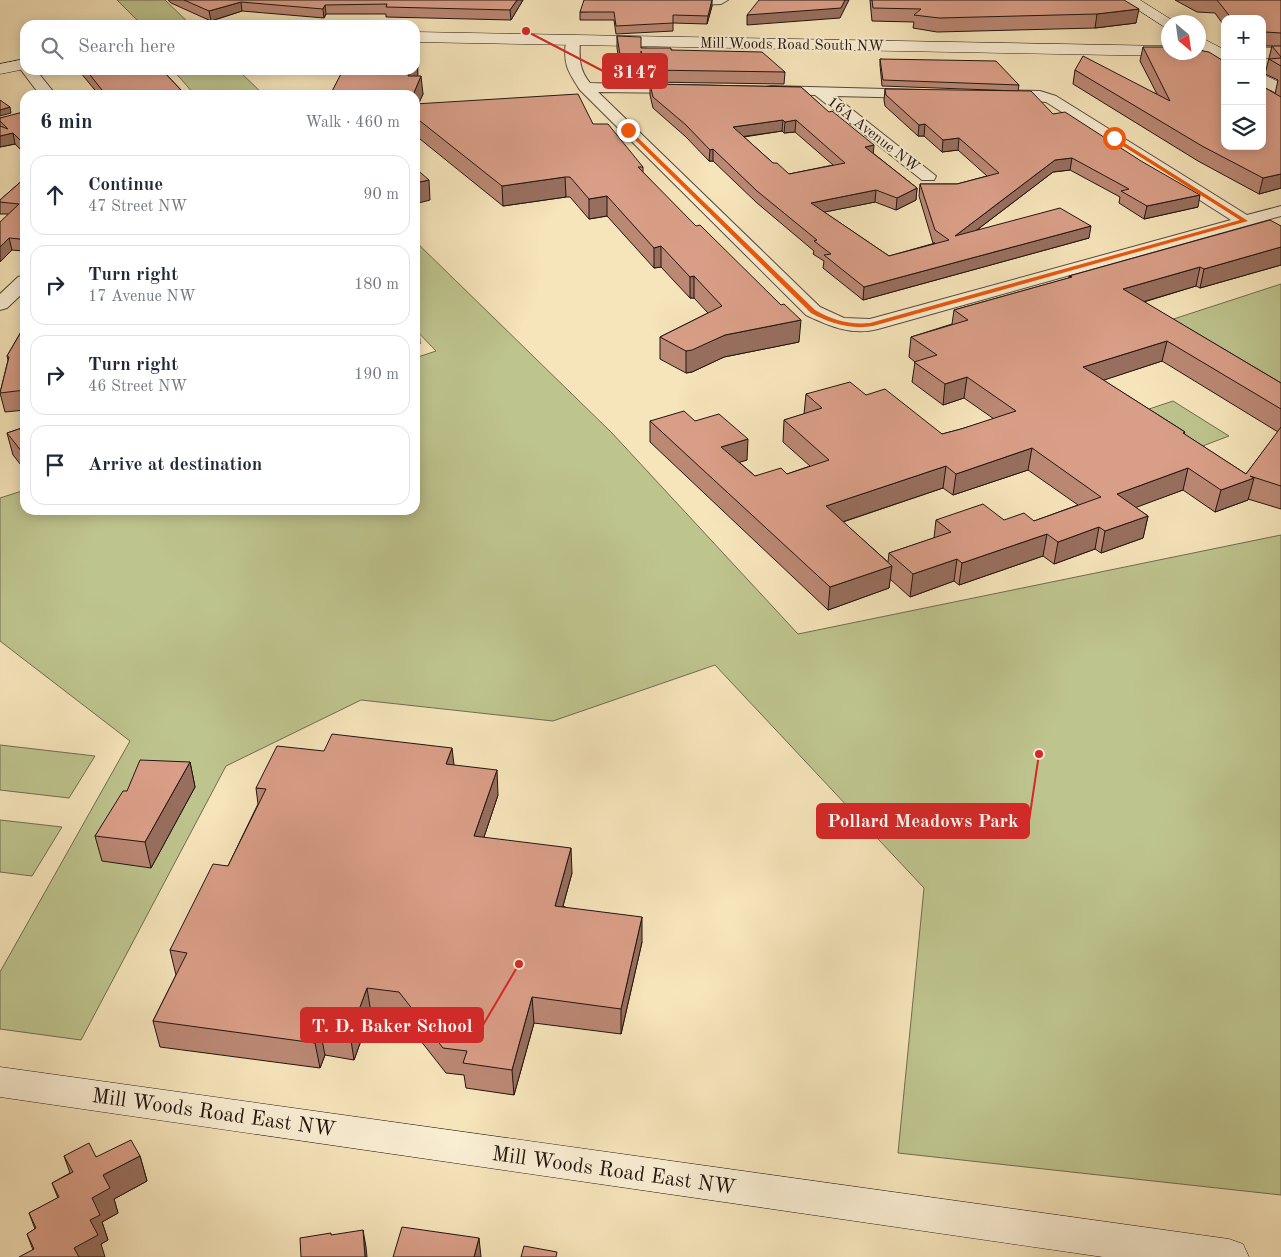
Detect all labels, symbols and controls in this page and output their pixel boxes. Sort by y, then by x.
north arrow [1161,15,1206,60]
map controls [1221,15,1266,150]
button: + [1221,15,1266,60]
search box [20,20,420,75]
icon: search [38,34,66,62]
street label: Mill Woods Road South NW [700,36,884,55]
text: Search here [78,38,175,57]
callout: 3147 [603,54,667,88]
button: − [1221,60,1266,105]
text: 3147 [613,64,657,83]
street label: 16A Avenue NW [824,95,922,176]
button: layers [1221,105,1266,150]
text: 6 min [40,112,93,133]
text: Walk · 460 m [305,115,400,131]
route end [617,119,640,142]
route start [1103,127,1126,150]
text: Continue [88,176,163,195]
icon: ahead [41,181,69,209]
text: 90 m [363,187,399,203]
text: 47 Street NW [88,199,187,215]
text: Turn right [88,266,178,285]
icon: right [41,271,69,299]
text: 180 m [354,277,399,293]
text: 17 Avenue NW [88,289,196,305]
text: Turn right [88,356,178,375]
icon: right [41,361,69,389]
text: 190 m [354,367,399,383]
text: 46 Street NW [88,379,187,395]
icon: arrive [41,451,69,479]
text: Arrive at destination [88,456,262,475]
callout: Pollard Meadows Park [817,804,1029,838]
text: Pollard Meadows Park [827,813,1019,832]
callout: T. D. Baker School [301,1008,483,1042]
text: T. D. Baker School [311,1018,473,1037]
street label: Mill Woods Road East NW [90,1086,337,1141]
street label: Mill Woods Road East NW [490,1144,737,1199]

